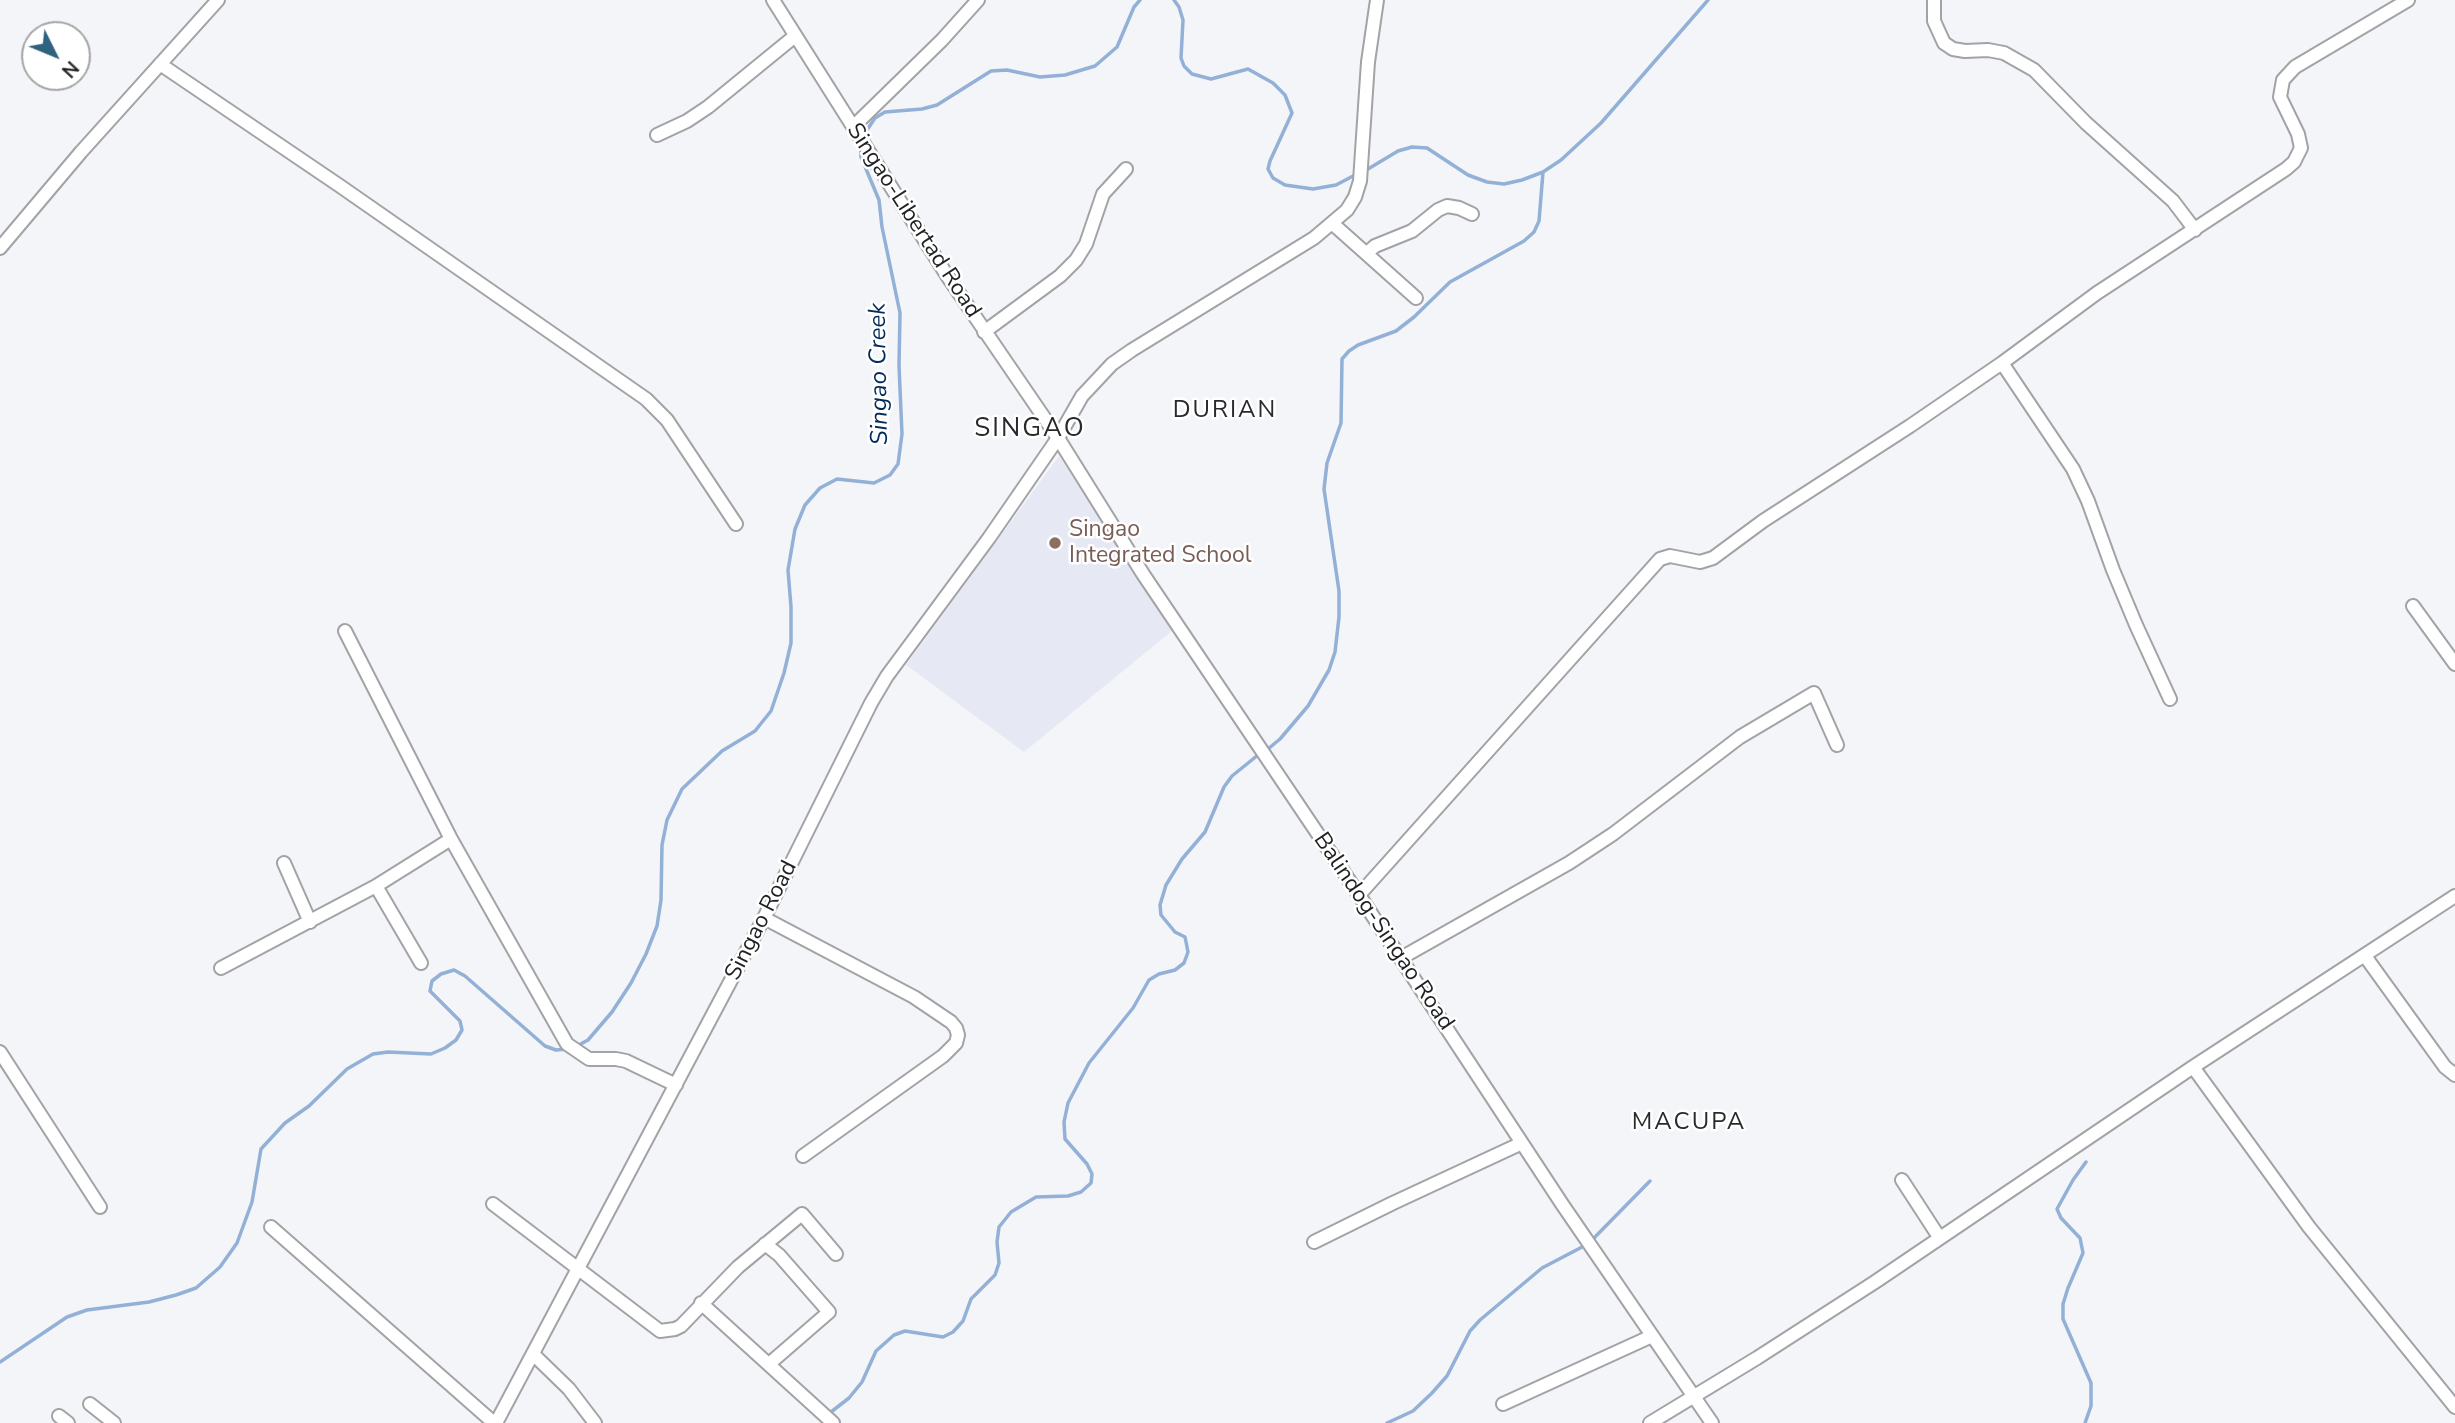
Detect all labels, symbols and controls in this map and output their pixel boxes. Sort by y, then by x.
north arrow [21,21,91,91]
text: N [56,55,84,83]
street label: Singao-Libertad Road [840,119,986,323]
water label: Singao Creek [864,303,896,445]
district label: DURIAN [1173,397,1277,425]
district label: SINGAO [975,414,1085,446]
place label: Singao Integrated School [1069,516,1252,570]
marker: Singao Integrated School [1047,535,1063,551]
street label: Balindog-Singao Road [1307,828,1459,1036]
street label: Singao Road [720,857,804,985]
district label: MACUPA [1633,1109,1745,1137]

